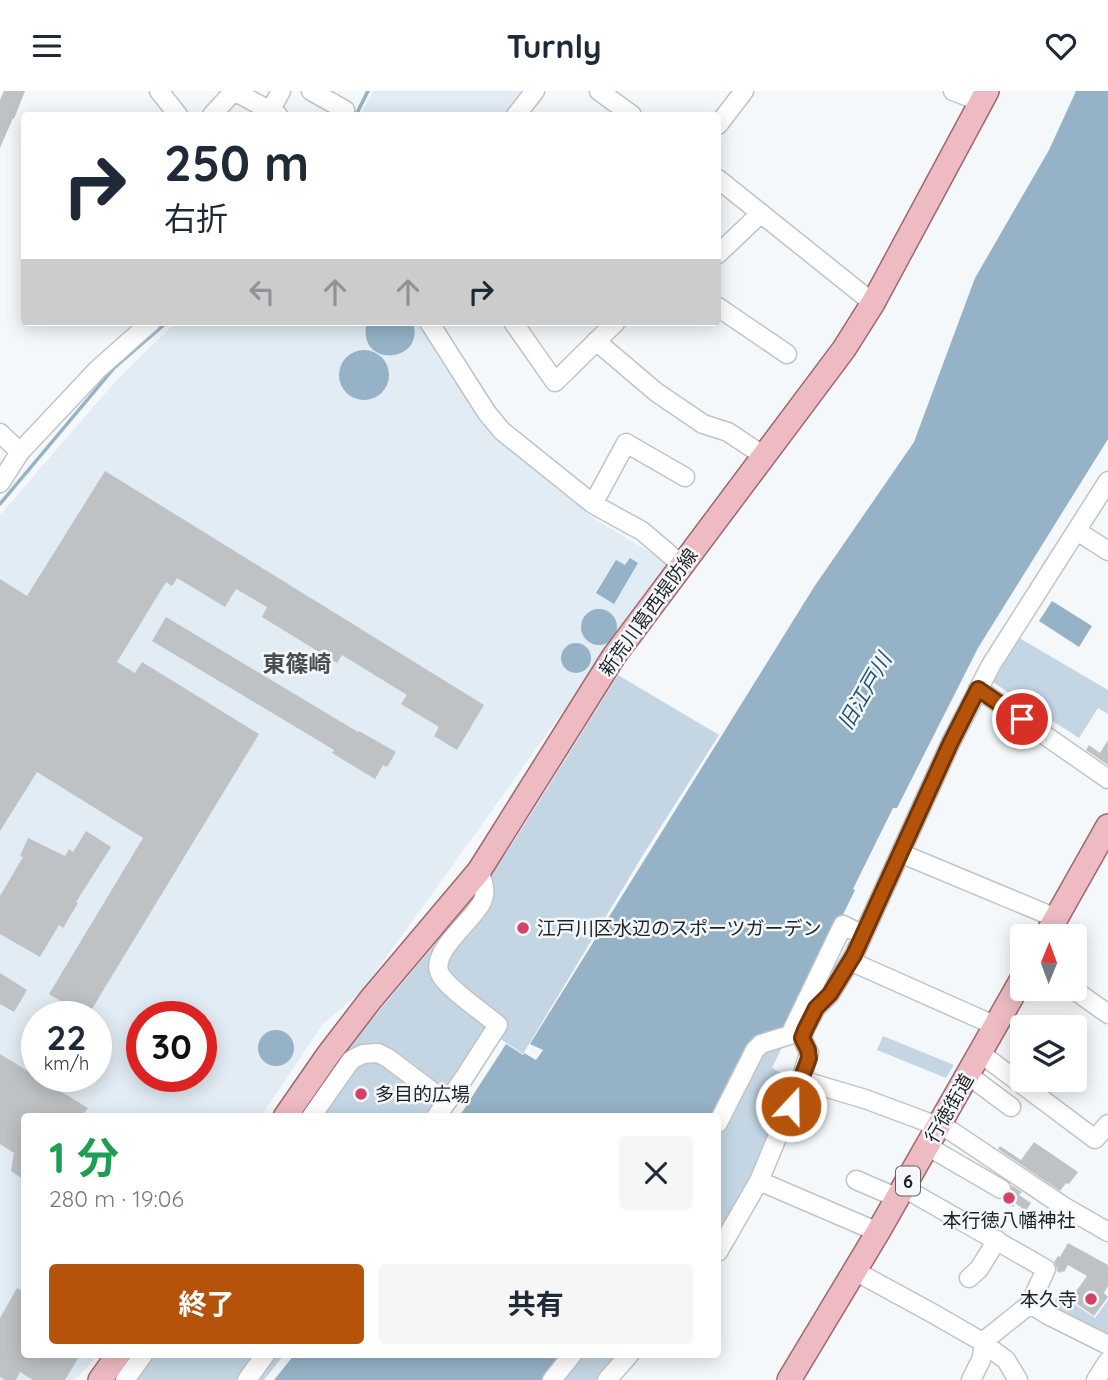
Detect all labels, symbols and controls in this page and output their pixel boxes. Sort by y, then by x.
text: Turnly [507,26,601,66]
icon: menu [28,27,66,65]
icon: heart [1042,27,1080,65]
text: 250 m [164,132,309,193]
icon: right [49,140,140,231]
text: 右折 [164,198,228,238]
icon: left [243,273,281,311]
icon: ahead [316,273,354,311]
icon: ahead [389,273,427,311]
icon: right [462,273,500,311]
street label: 新荒川葛西堤防線 [594,543,702,681]
water label: 旧江戸川 [832,646,897,734]
district label: 東篠崎 [263,649,332,678]
pin [992,689,1052,749]
icon: arrive [1003,700,1041,738]
place label: 江戸川区水辺のスポーツガーデン [537,916,822,940]
marker: 江戸川区水辺のスポーツガーデン [515,920,531,936]
north arrow [1010,924,1087,1001]
map controls [1010,924,1087,1092]
speed limit sign: 30 [126,1001,217,1092]
text: 22 [47,1015,86,1059]
button: layers [1010,1015,1087,1092]
text: km/h [44,1052,89,1075]
position arrow [754,1069,828,1143]
street label: 行徳街道 [920,1069,978,1147]
place label: 多目的広場 [375,1082,470,1106]
marker: 多目的広場 [353,1086,369,1102]
text: 1 分 [49,1131,119,1184]
button: close [619,1136,693,1210]
road number: 6 [896,1167,920,1196]
text: 280 m · 19:06 [49,1184,184,1213]
marker: 本行徳八幡神社 [1001,1190,1017,1206]
place label: 本行徳八幡神社 [942,1208,1076,1232]
button: 終了 [49,1264,364,1344]
button: 共有 [378,1264,693,1344]
place label: 本久寺 [1020,1287,1077,1311]
marker: 本久寺 [1083,1291,1099,1307]

